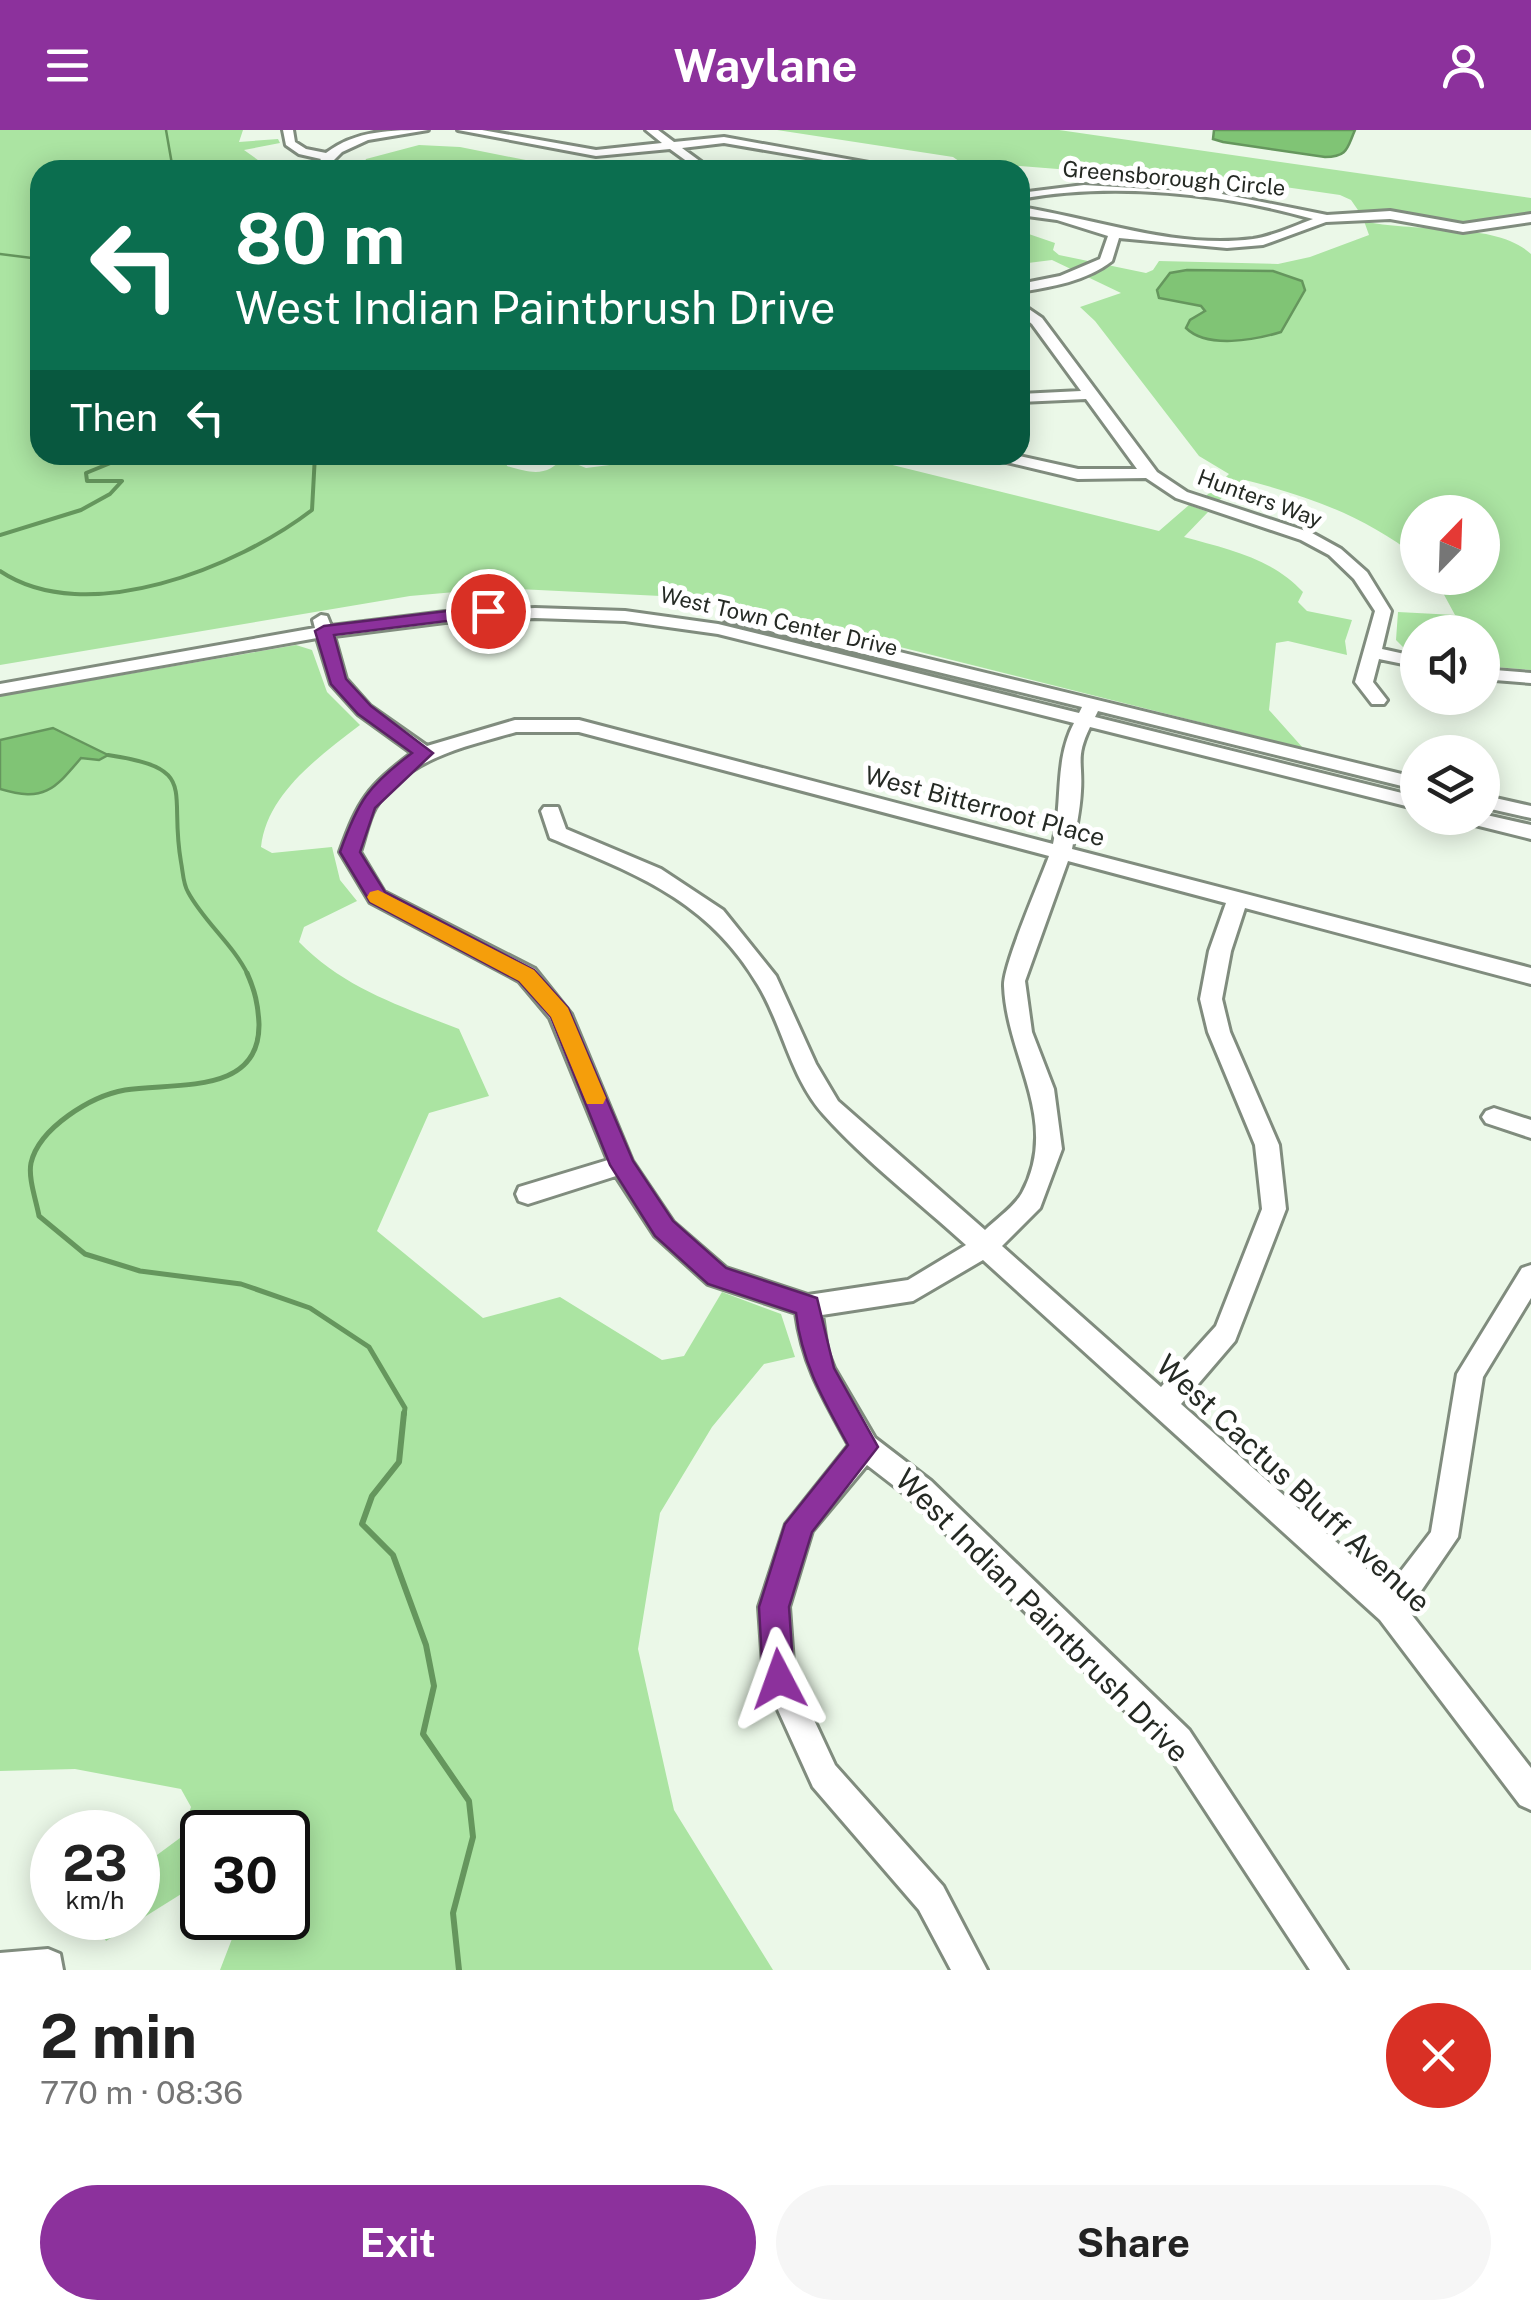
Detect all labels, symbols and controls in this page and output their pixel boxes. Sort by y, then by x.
icon: menu [40,38,95,93]
icon: person [1436,38,1491,93]
text: Waylane [674,39,857,92]
street label: Greensborough Circle [1061,155,1287,201]
text: 80 m [235,197,405,280]
icon: left [70,200,200,330]
text: West Indian Paintbrush Drive [235,281,836,334]
icon: left [178,390,233,445]
text: Then [70,395,158,440]
street label: Hunters Way [1194,463,1326,533]
north arrow [1400,495,1500,595]
map controls [1400,495,1500,835]
pin [446,569,531,654]
street label: West Town Center Drive [658,581,900,661]
icon: arrive [461,584,516,639]
button: sound [1400,615,1500,715]
button: layers [1400,735,1500,835]
street label: West Bitterroot Place [862,759,1108,853]
street label: West Cactus Bluff Avenue [1149,1347,1438,1620]
street label: West Indian Paintbrush Drive [888,1461,1197,1770]
position arrow [727,1627,831,1731]
speed limit sign: 30 [180,1810,310,1940]
text: 23 [62,1833,128,1892]
text: km/h [66,1885,124,1915]
text: 2 min [40,2001,197,2072]
button: close [1386,2003,1491,2108]
text: 770 m · 08:36 [40,2074,243,2111]
button: Exit [40,2185,756,2300]
button: Share [776,2185,1491,2300]

